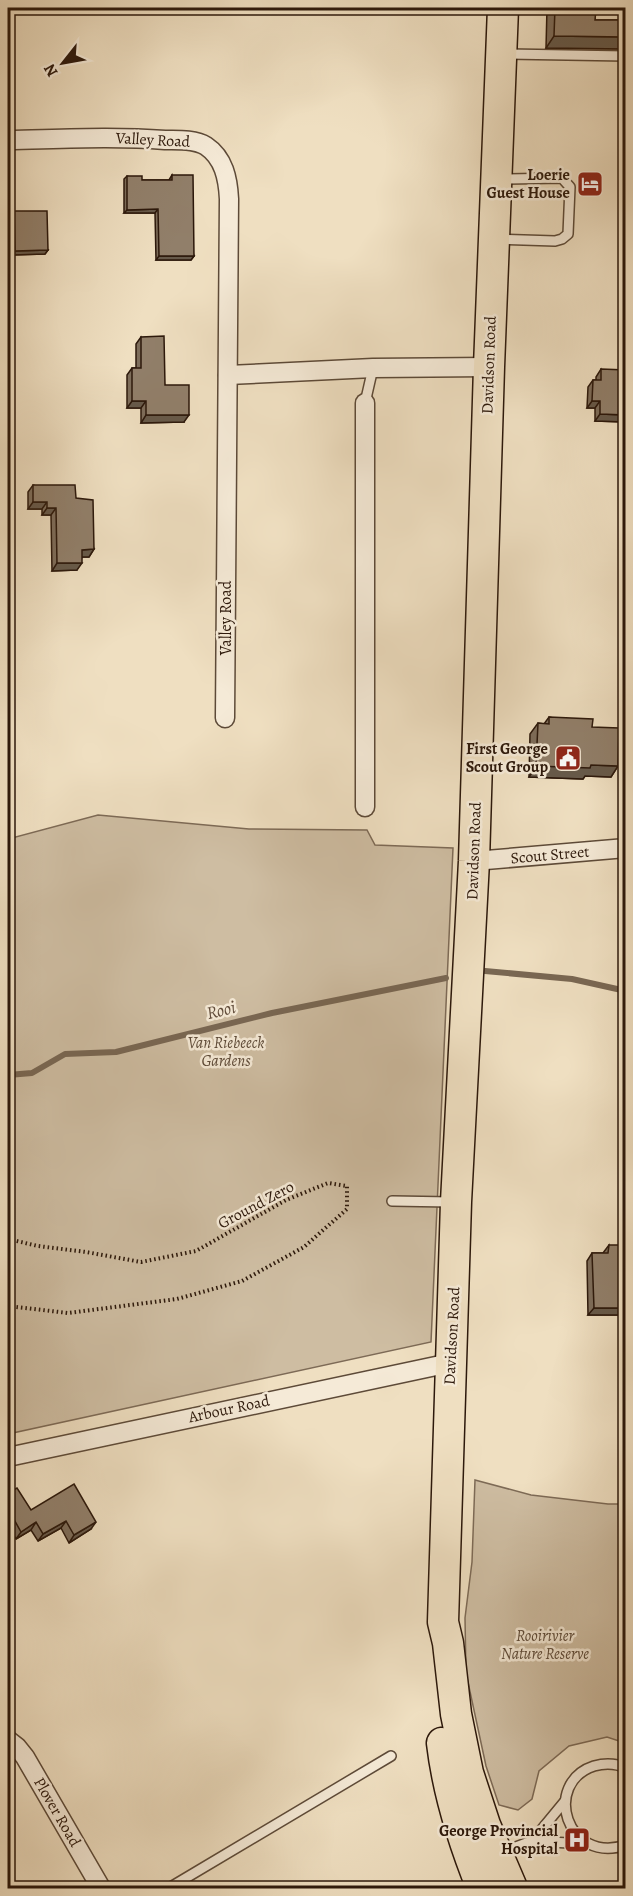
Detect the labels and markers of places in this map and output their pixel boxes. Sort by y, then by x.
place label: Loerie Guest House [486,164,570,204]
hotel icon: Loerie Guest House [575,169,605,199]
place label: First George Scout Group [466,738,548,778]
public building icon: First George Scout Group [553,743,583,773]
place label: George Provincial Hospital [439,1820,559,1860]
hospital icon: George Provincial Hospital [562,1825,592,1855]

